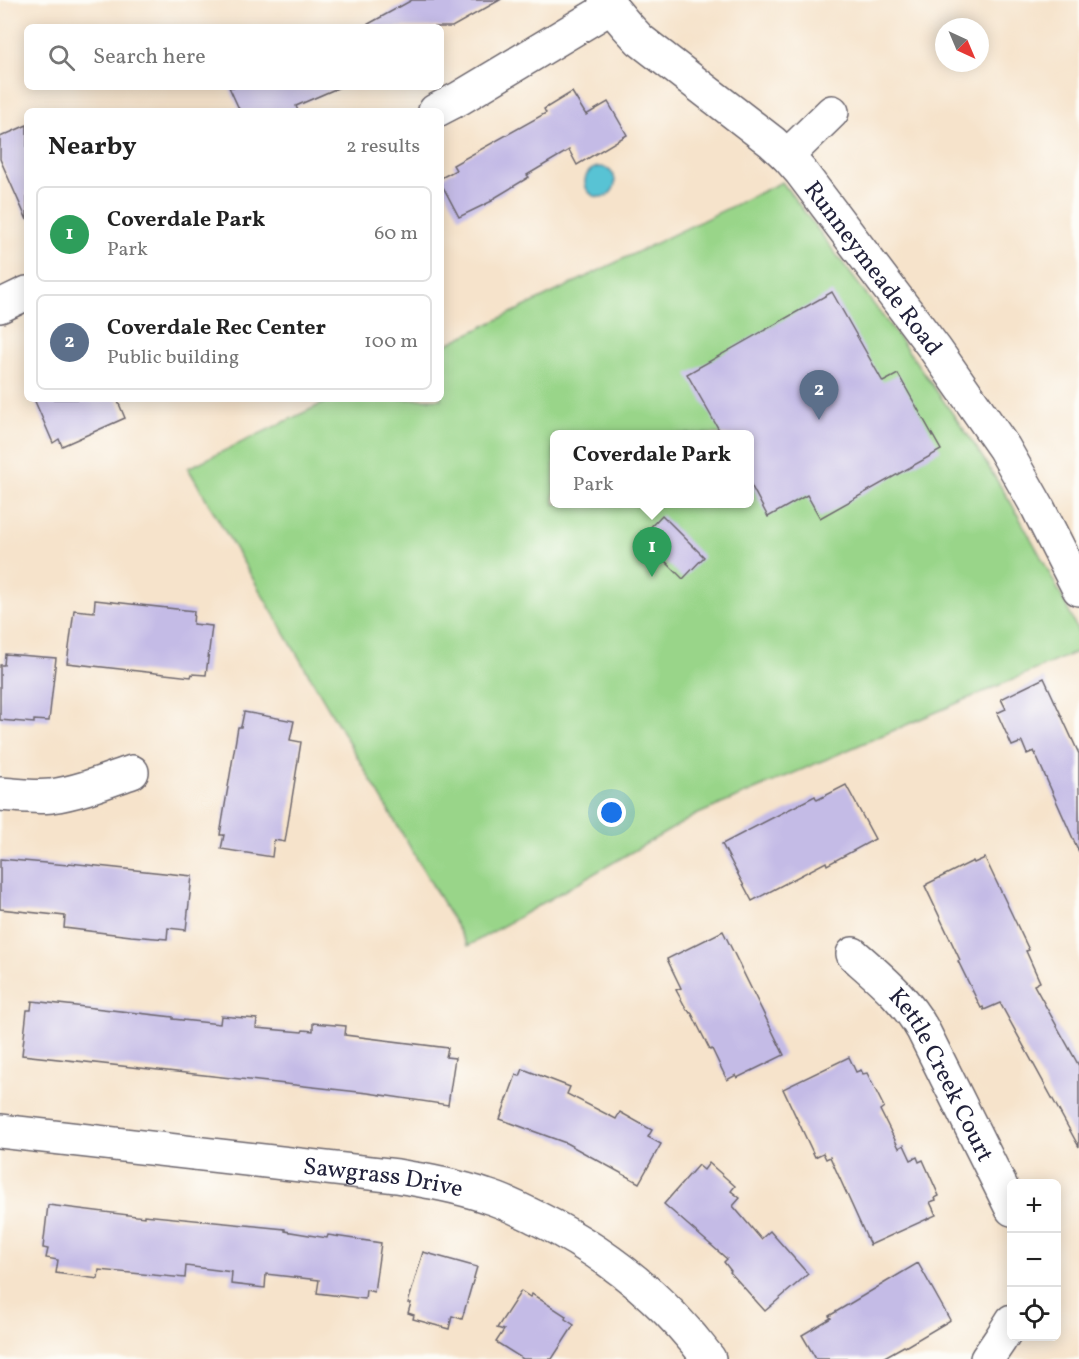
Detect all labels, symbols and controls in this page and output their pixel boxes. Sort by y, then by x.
north arrow [935,18,989,72]
search box [24,24,444,90]
icon: search [45,41,78,74]
text: Search here [93,42,206,73]
text: Nearby [48,129,137,165]
text: 2 results [346,133,420,161]
street label: Runneymeade Road [795,175,949,364]
text: Coverdale Park [107,205,265,236]
text: 1 [65,220,74,248]
text: 60 m [374,220,418,248]
text: Park [107,236,148,264]
text: Coverdale Rec Center [107,313,326,344]
text: 2 [64,328,75,356]
text: 100 m [364,328,418,356]
text: Public building [107,344,239,372]
pin: 2 [800,370,838,420]
popup [550,430,754,508]
text: Coverdale Park [573,440,731,471]
text: Park [573,471,614,499]
pin: 1 [632,528,672,577]
your location [597,798,626,827]
street label: Kettle Creek Court [880,981,1001,1168]
street label: Sawgrass Drive [301,1150,466,1207]
map controls [1007,1179,1061,1341]
button: + [1007,1179,1061,1233]
button: − [1007,1233,1061,1287]
button: locate [1007,1287,1061,1341]

